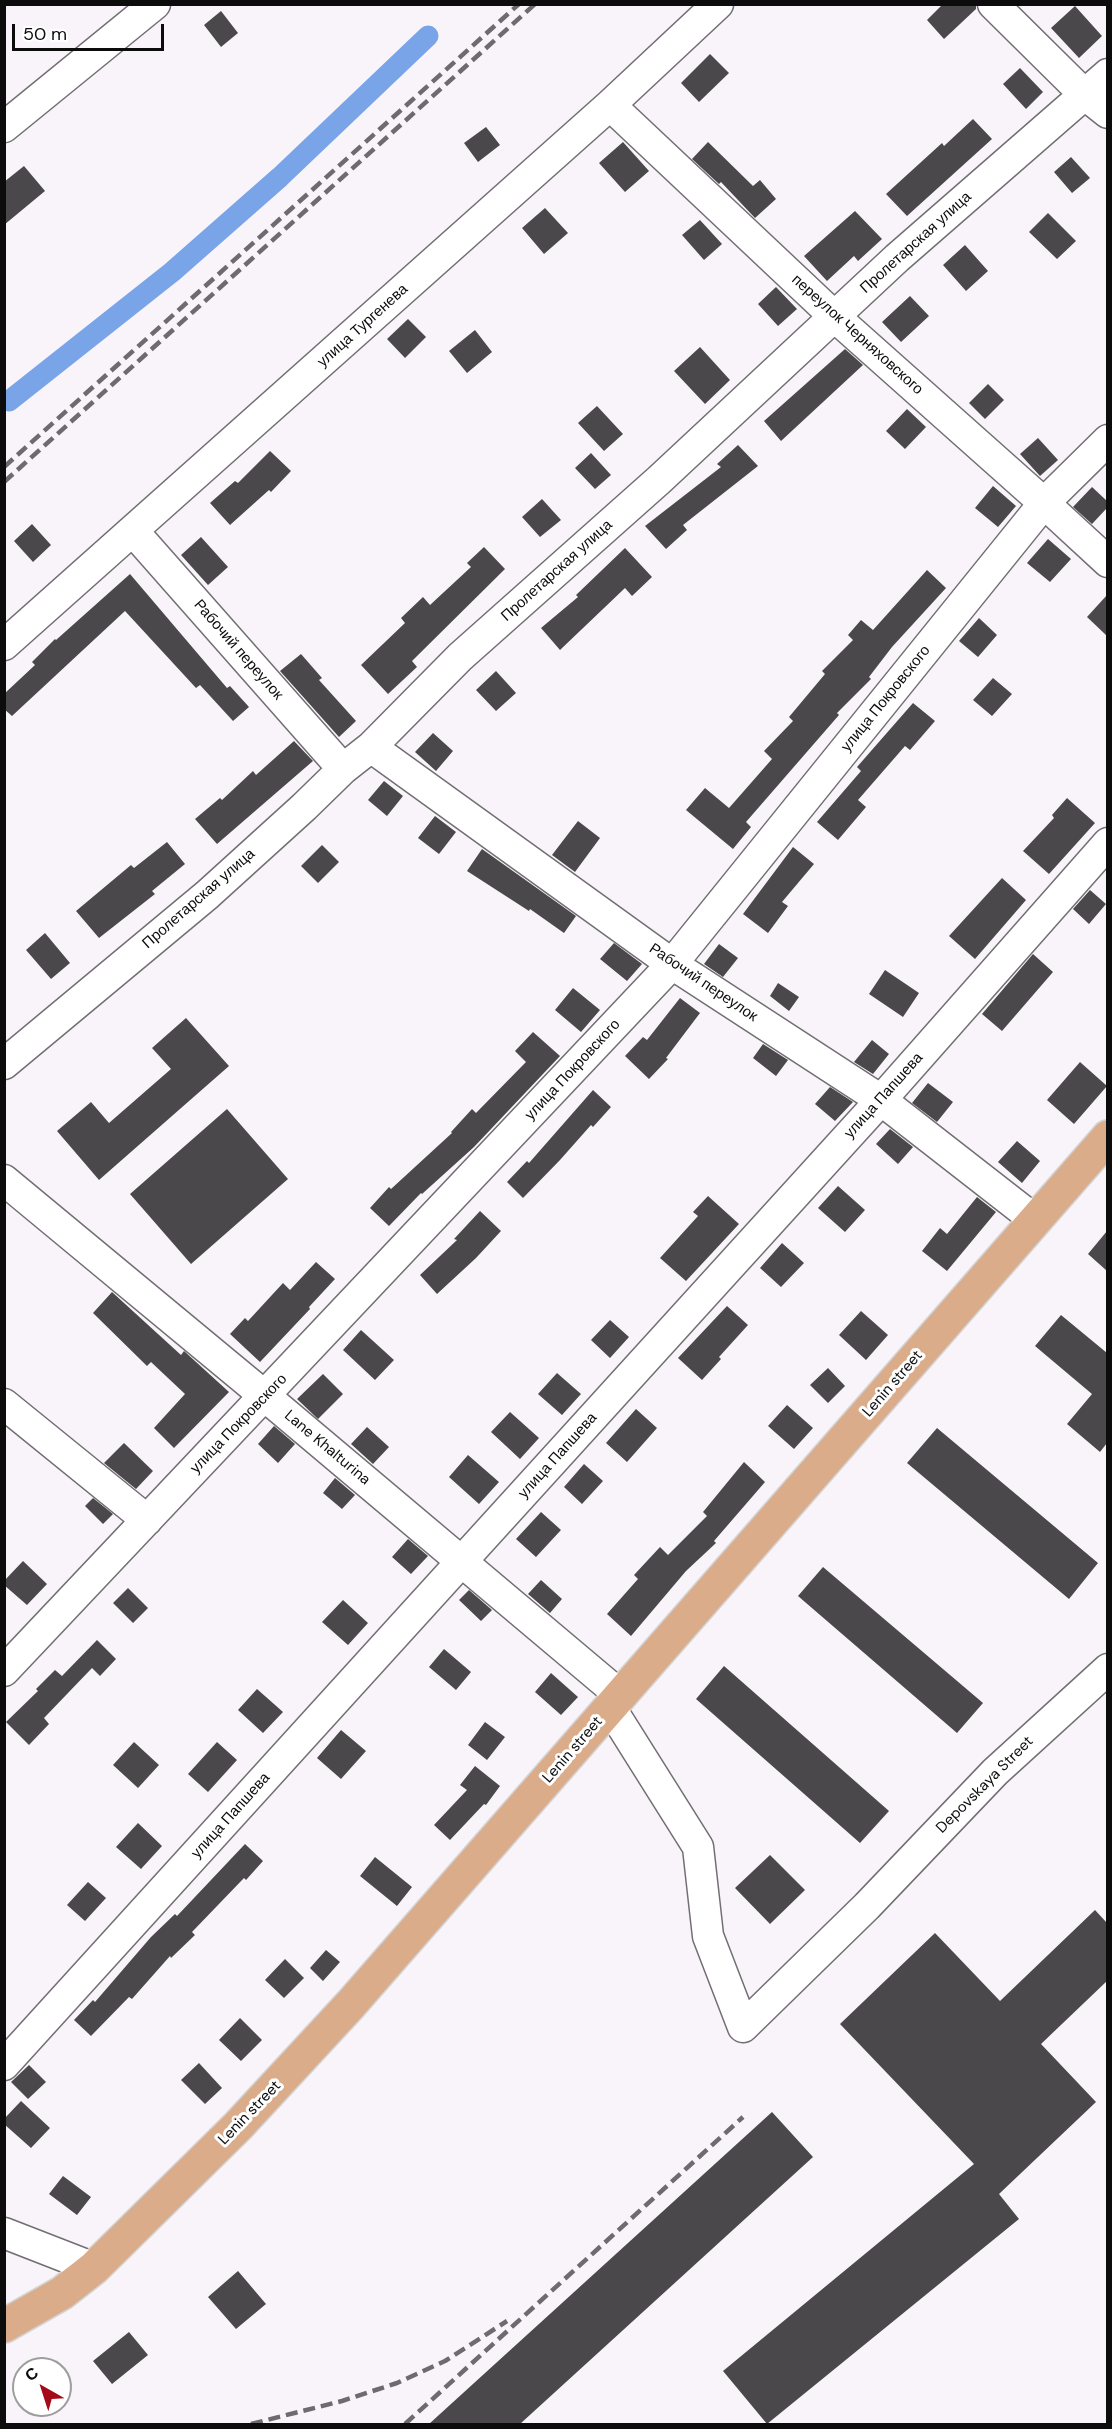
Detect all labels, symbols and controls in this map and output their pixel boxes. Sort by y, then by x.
scale bar [15,12,166,50]
text: 50 m [23,22,67,46]
street label: Пролетарская улица [857,188,975,298]
street label: переулок Черняховского [788,271,926,399]
street label: улица Тургенева [314,281,412,371]
street label: Пролетарская улица [498,516,616,626]
street label: Рабочий переулок [190,596,286,704]
street label: улица Покровского [838,642,934,756]
street label: Пролетарская улица [139,845,259,953]
street label: Рабочий переулок [645,940,761,1026]
street label: улица Покровского [522,1016,624,1124]
street label: улица Папшева [841,1049,927,1143]
street label: Lenin street [859,1347,927,1421]
street label: улица Покровского [187,1370,291,1478]
street label: Lane Khalturina [280,1407,374,1489]
street label: улица Папшева [515,1409,601,1503]
street label: Lenin street [539,1713,607,1787]
street label: Depovskaya Street [933,1733,1037,1837]
street label: улица Папшева [188,1769,274,1863]
street label: Lenin street [215,2077,285,2149]
north arrow [12,2357,72,2417]
text: С [21,2362,43,2386]

